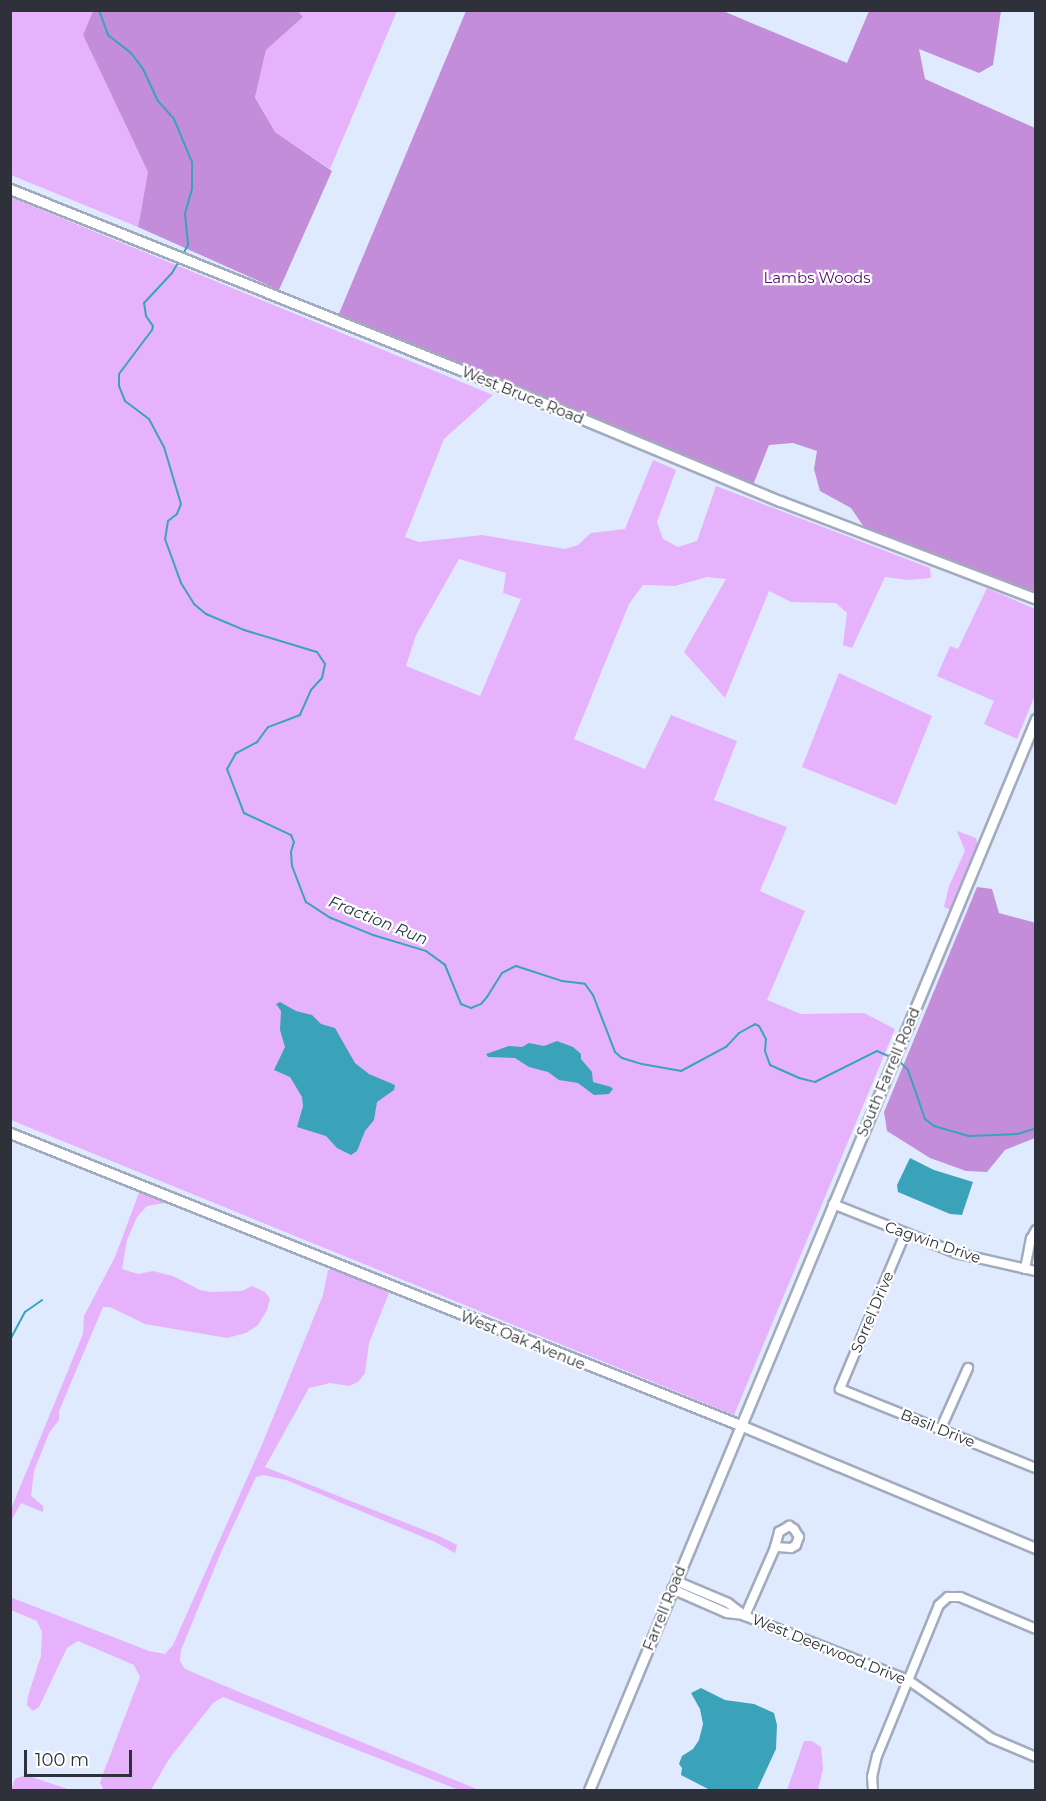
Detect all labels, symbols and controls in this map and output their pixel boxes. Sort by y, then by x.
park label: Lambs Woods [763,269,871,287]
street label: West Bruce Road [459,362,587,428]
water label: Fraction Run [326,892,430,950]
street label: South Farrell Road [853,1005,923,1139]
street label: Cagwin Drive [883,1217,983,1267]
street label: Sorrel Drive [847,1269,897,1355]
street label: West Oak Avenue [458,1307,588,1373]
street label: Basil Drive [898,1405,978,1451]
street label: Farrell Road [639,1563,689,1653]
street label: West Deerwood Drive [750,1610,908,1688]
scale bar [27,1738,135,1776]
text: 100 m [35,1749,89,1771]

